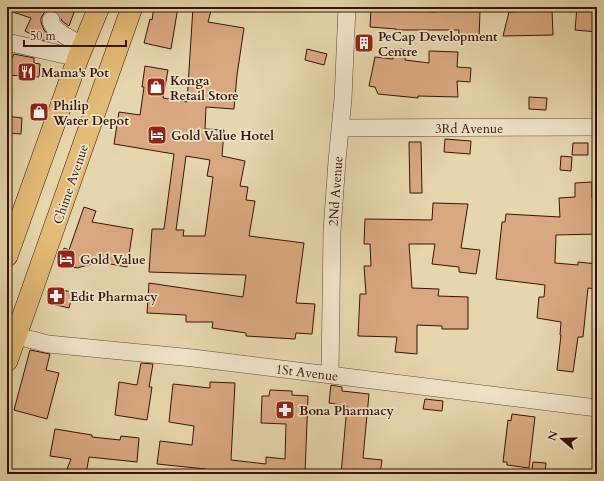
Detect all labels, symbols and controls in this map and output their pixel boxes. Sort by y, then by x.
scale bar [24,22,126,48]
text: 50 m [30,28,57,44]
place label: PeCap Development Centre [378,28,498,61]
building icon: PeCap Development Centre [353,32,375,54]
restaurant icon: Mama's Pot [16,61,38,83]
place label: Mama's Pot [41,64,109,82]
place label: Konga Retail Store [170,72,239,105]
shop icon: Konga Retail Store [145,76,167,98]
place label: Philip Water Depot [52,97,129,130]
shop icon: Philip Water Depot [28,101,50,123]
street label: 3Rd Avenue [435,120,503,138]
hotel icon: Gold Value Hotel [146,124,168,146]
place label: Gold Value Hotel [171,127,274,145]
street label: Chime Avenue [49,142,93,227]
street label: 2Nd Avenue [325,155,347,227]
hotel icon: Gold Value [55,248,77,270]
place label: Gold Value [80,251,146,269]
pharmacy icon: Edit Pharmacy [45,285,67,307]
place label: Edit Pharmacy [70,288,158,306]
street label: 1St Avenue [275,360,339,386]
pharmacy icon: Bona Pharmacy [274,399,296,421]
place label: Bona Pharmacy [299,402,394,420]
north arrow [542,419,582,459]
text: N [544,429,562,443]

